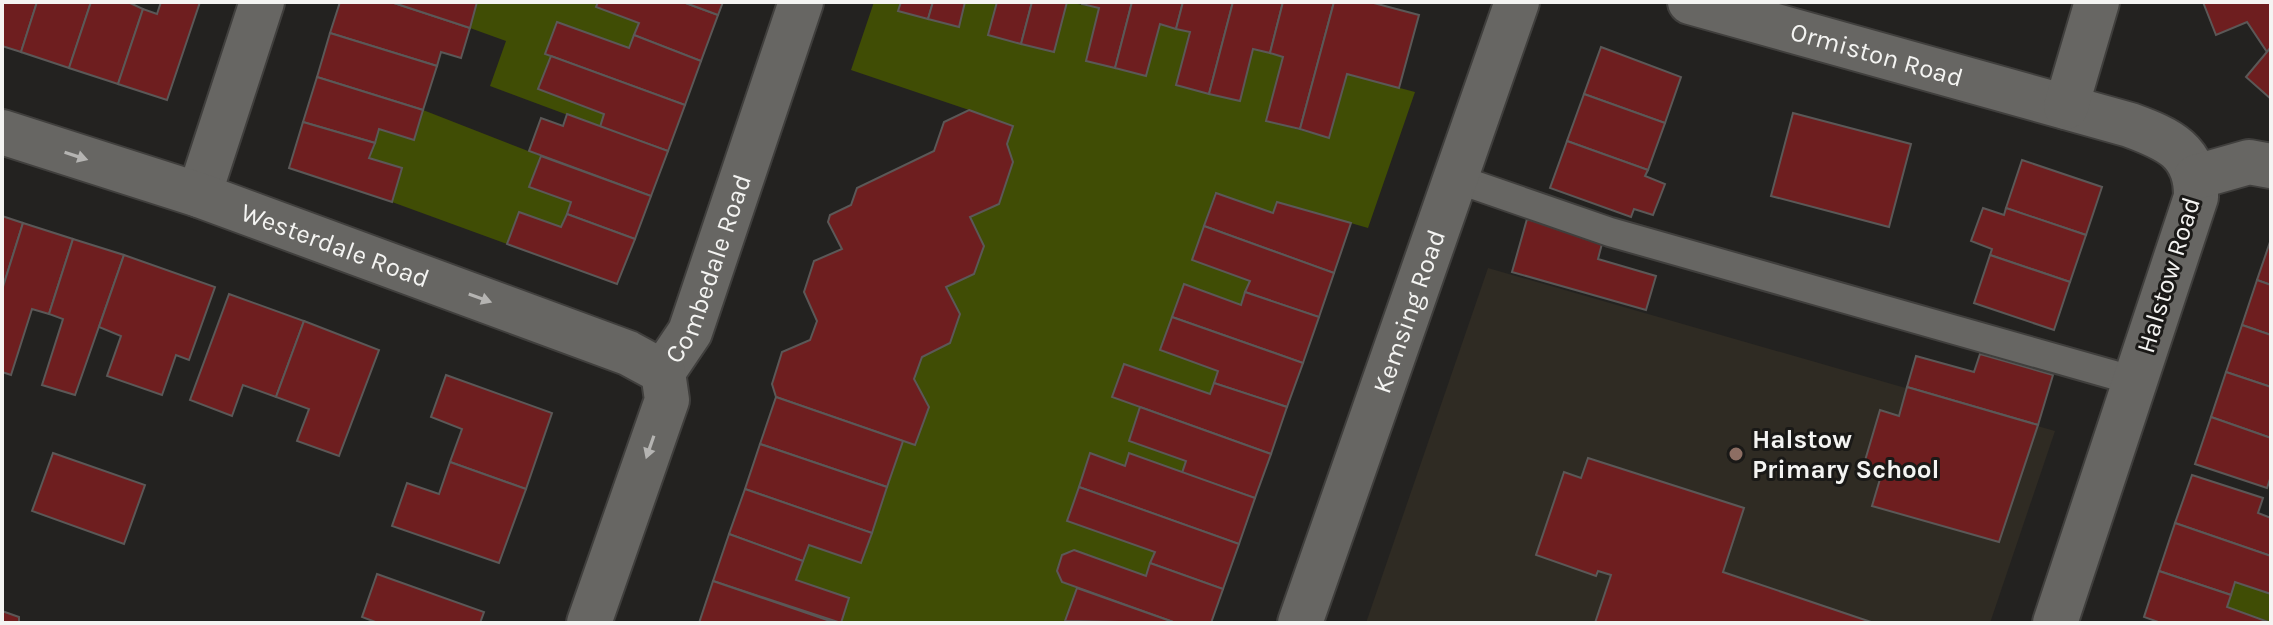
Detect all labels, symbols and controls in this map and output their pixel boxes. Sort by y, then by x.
street label: Ormiston Road [1787,16,1966,94]
one-way arrow [65,150,89,162]
street label: Combedale Road [658,170,758,369]
street label: Halstow Road [2130,193,2207,357]
street label: Westerdale Road [237,197,434,294]
street label: Kemsing Road [1366,226,1452,398]
one-way arrow [468,292,492,305]
place label: Halstow Primary School [1752,424,1939,485]
one-way arrow [644,435,656,459]
marker: Halstow Primary School [1727,445,1745,463]

